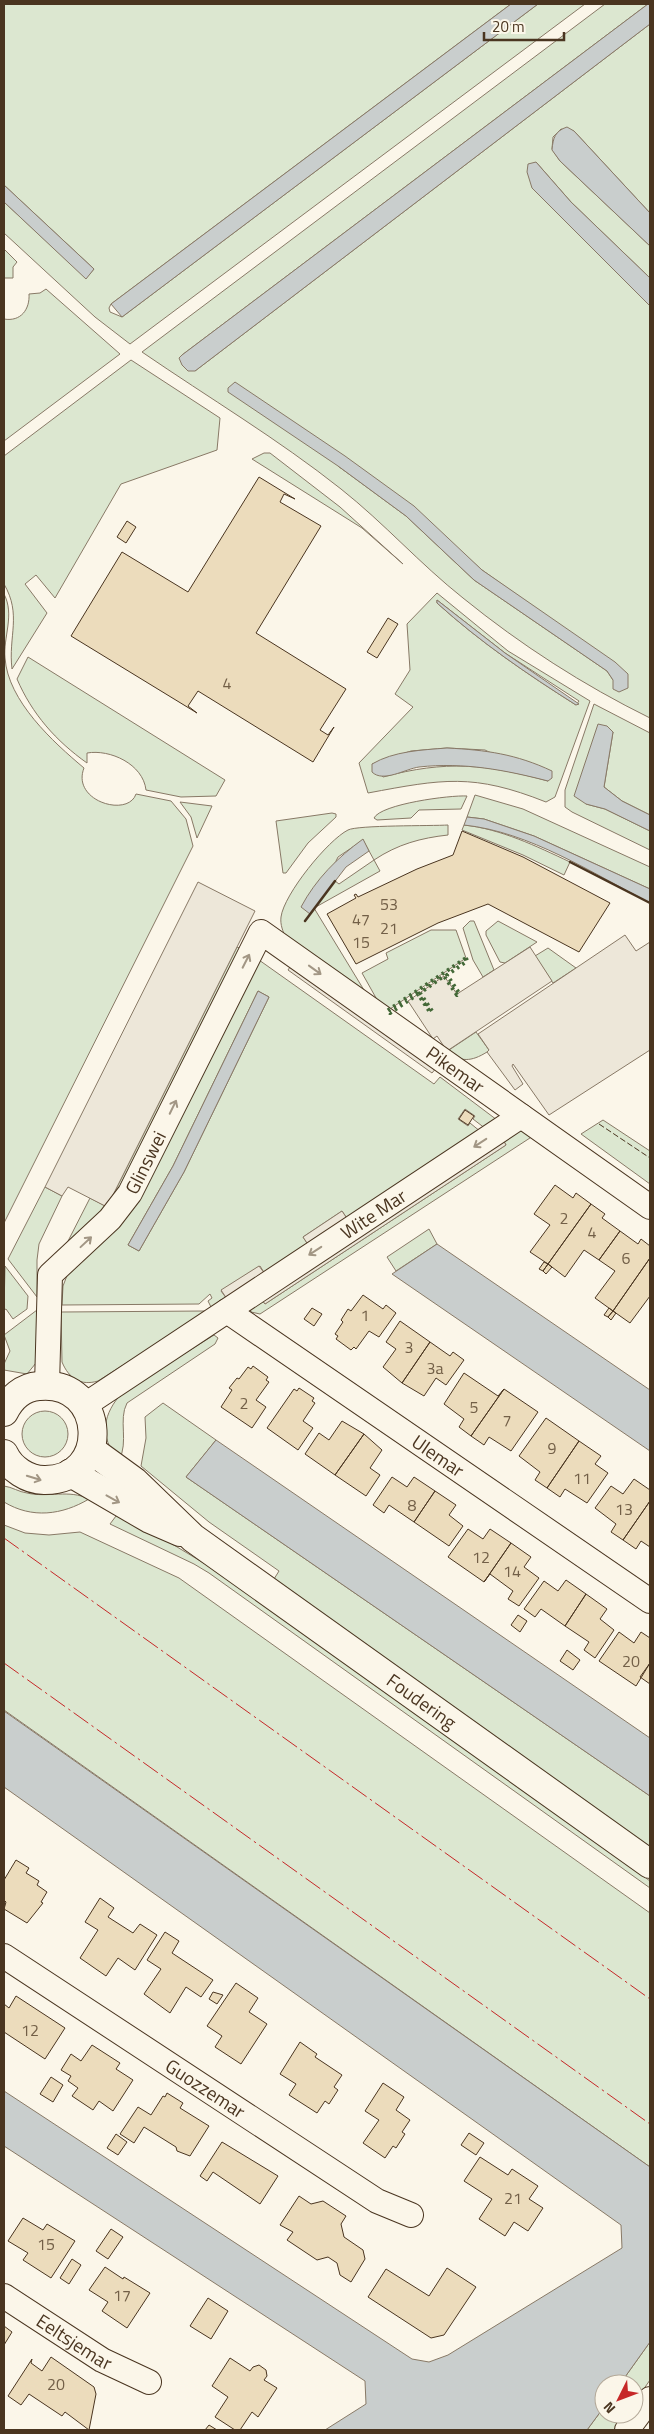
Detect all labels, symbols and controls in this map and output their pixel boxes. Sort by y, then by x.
scale bar [484,10,564,42]
text: 20 m [492,15,525,38]
house number: 4 [223,671,232,695]
house number: 53 [380,892,398,916]
house number: 47 [352,907,370,931]
house number: 21 [380,916,398,940]
house number: 15 [352,930,370,954]
one-way arrow [241,954,251,969]
one-way arrow [308,965,322,975]
street label: Pikemar [420,1038,491,1100]
one-way arrow [168,1099,178,1114]
street label: Glinswei [117,1126,173,1199]
one-way arrow [473,1138,487,1148]
street label: Wite Mar [334,1181,412,1246]
house number: 2 [560,1206,568,1230]
house number: 4 [588,1220,597,1244]
one-way arrow [79,1236,92,1248]
one-way arrow [308,1246,322,1256]
house number: 6 [622,1246,631,1270]
house number: 1 [361,1303,369,1327]
house number: 3 [405,1335,413,1359]
house number: 3a [427,1356,443,1380]
house number: 2 [240,1391,248,1415]
house number: 5 [470,1395,479,1419]
house number: 7 [503,1408,511,1432]
street label: Ulemar [406,1427,471,1484]
house number: 9 [548,1436,557,1460]
house number: 11 [573,1466,591,1490]
one-way arrow [25,1473,41,1483]
house number: 8 [408,1493,417,1517]
one-way arrow [105,1494,120,1504]
house number: 13 [615,1497,633,1521]
house number: 12 [472,1545,490,1569]
house number: 14 [503,1559,521,1583]
house number: 20 [622,1649,640,1673]
street label: Foudering [381,1666,463,1736]
house number: 12 [21,2018,39,2042]
street label: Guozzemar [160,2051,252,2125]
house number: 21 [504,2186,522,2210]
house number: 15 [37,2232,55,2256]
house number: 17 [113,2283,131,2307]
street label: Eeltsjemar [31,2306,118,2377]
house number: 20 [47,2372,65,2396]
north arrow [594,2374,644,2424]
text: N [598,2397,620,2419]

